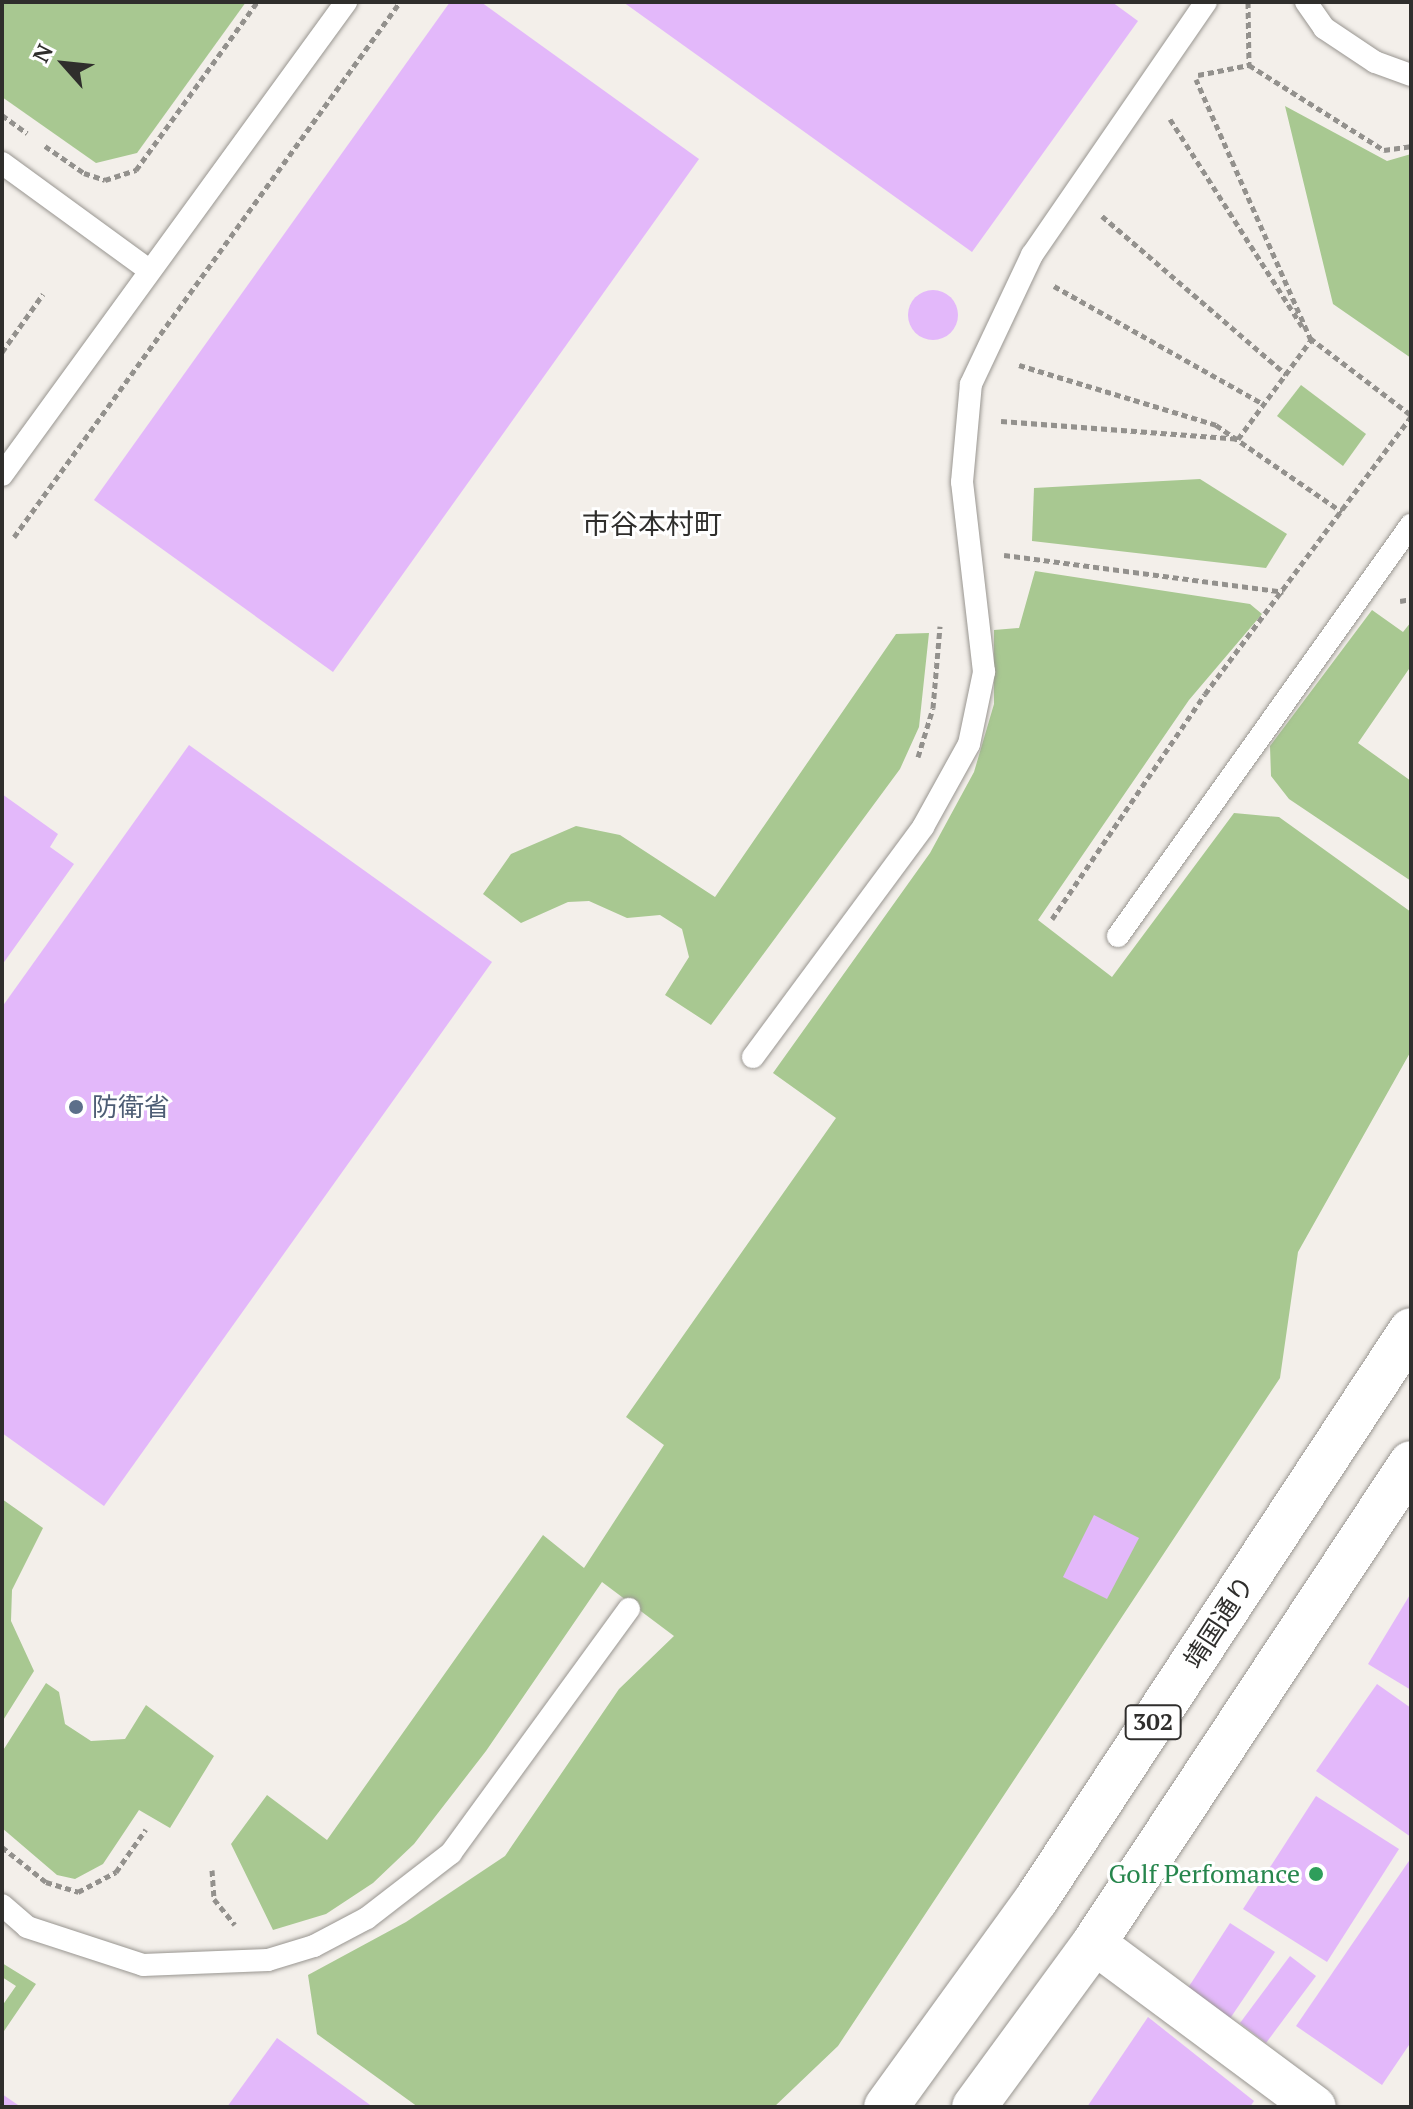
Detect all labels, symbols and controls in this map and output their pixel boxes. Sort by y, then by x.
north arrow [24,24,104,104]
text: N [25,39,59,67]
district label: 市谷本村町 [582,507,722,541]
place label: 防衛省 [92,1091,170,1123]
marker: 防衛省 [67,1098,85,1116]
street label: 靖国通り [1178,1570,1260,1674]
road number: 302 [1123,1702,1183,1742]
place label: Golf Perfomance [1108,1858,1300,1890]
marker: Golf Perfomance [1307,1865,1325,1883]

